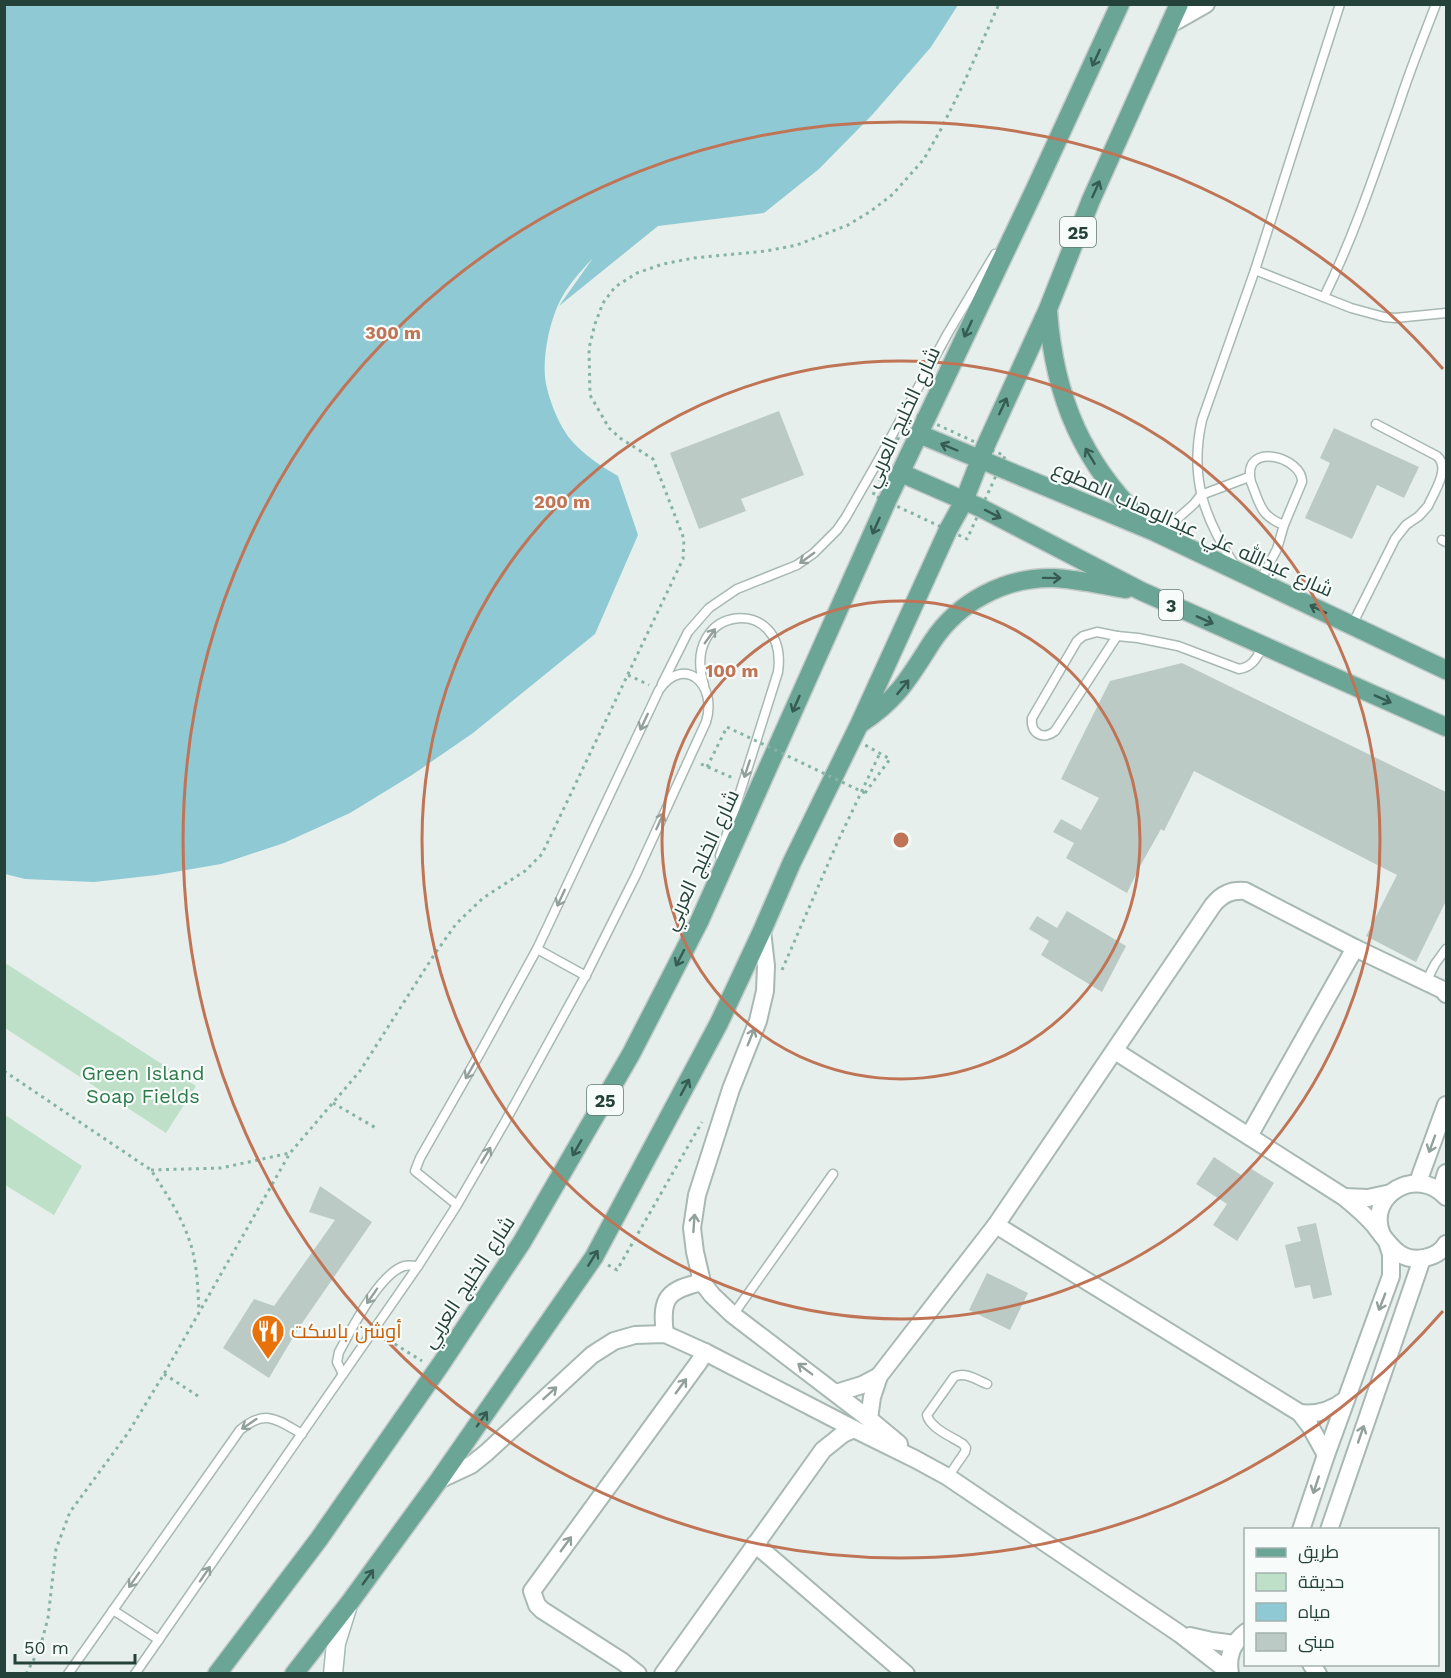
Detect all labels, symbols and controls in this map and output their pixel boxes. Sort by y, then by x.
one-way arrow [1089,48,1101,66]
one-way arrow [1091,180,1102,198]
road number: 25 [1060,217,1096,247]
one-way arrow [962,320,974,338]
text: 300 m [365,322,421,343]
street label: شارع الخليج العربي [859,343,949,493]
one-way arrow [998,398,1010,416]
one-way arrow [941,441,959,452]
one-way arrow [1084,448,1096,465]
street label: شارع عبدالله علي عبدالوهاب المطوع [1048,455,1337,605]
text: 200 m [534,491,590,512]
one-way arrow [983,509,1001,521]
one-way arrow [869,517,881,535]
one-way arrow [799,552,815,564]
one-way arrow [1041,573,1061,584]
road number: 3 [1159,590,1183,620]
one-way arrow [1309,602,1327,614]
one-way arrow [1195,614,1213,626]
one-way arrow [704,628,716,644]
text: 100 m [705,660,759,681]
one-way arrow [896,679,909,695]
one-way arrow [1373,694,1391,705]
one-way arrow [790,695,801,713]
one-way arrow [637,712,649,730]
one-way arrow [741,759,752,778]
street label: شارع الخليج العربي [658,786,748,936]
one-way arrow [655,813,667,831]
centre of rings [891,830,911,850]
one-way arrow [554,889,566,907]
one-way arrow [674,949,686,967]
one-way arrow [746,1029,757,1047]
park label: Green Island Soap Fields [81,1061,205,1108]
one-way arrow [464,1062,476,1079]
one-way arrow [680,1078,691,1096]
road number: 25 [587,1085,623,1115]
one-way arrow [1426,1134,1437,1153]
one-way arrow [571,1139,583,1156]
one-way arrow [480,1147,492,1164]
street label: شارع الخليج العربي [416,1212,523,1355]
one-way arrow [689,1214,700,1233]
one-way arrow [587,1250,599,1267]
one-way arrow [366,1288,378,1304]
one-way arrow [1375,1292,1386,1310]
restaurant icon: أوشن باسكت [250,1313,286,1360]
place label: أوشن باسكت [291,1319,402,1344]
one-way arrow [797,1363,813,1375]
one-way arrow [675,1379,688,1395]
one-way arrow [542,1386,557,1400]
one-way arrow [476,1411,488,1427]
one-way arrow [241,1418,258,1430]
one-way arrow [1357,1426,1368,1444]
one-way arrow [1309,1475,1320,1494]
legend [1244,1528,1439,1666]
one-way arrow [560,1536,573,1552]
text: طريق [1298,1541,1339,1564]
one-way arrow [199,1566,211,1582]
one-way arrow [362,1570,374,1586]
text: حديقة [1298,1571,1344,1592]
one-way arrow [128,1572,140,1588]
text: مياه [1298,1601,1331,1622]
scale bar [15,1627,135,1665]
text: مبنى [1298,1631,1335,1653]
text: 50 m [24,1637,69,1658]

